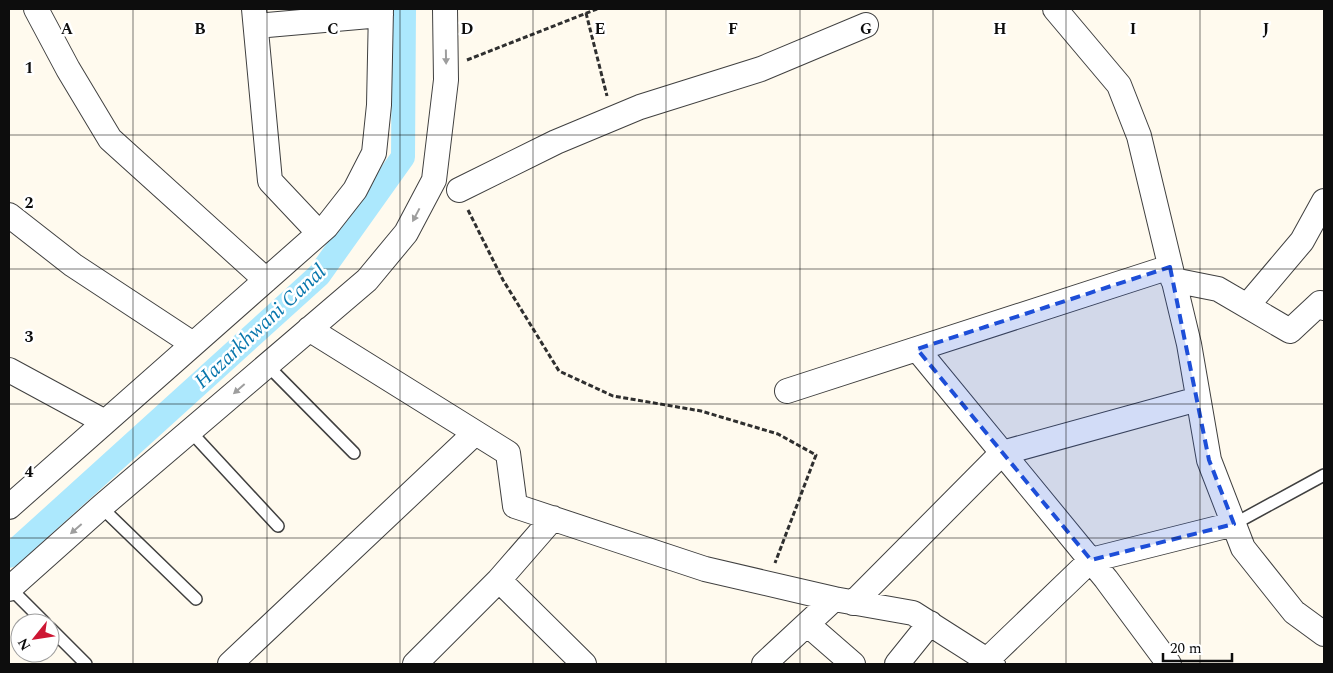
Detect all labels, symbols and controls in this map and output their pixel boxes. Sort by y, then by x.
text: A [61,17,74,41]
text: B [194,17,206,41]
text: C [327,17,339,41]
text: D [461,17,474,41]
text: E [595,17,605,41]
text: F [728,17,738,41]
text: G [860,17,872,41]
text: H [993,17,1007,41]
text: I [1130,17,1136,41]
text: J [1263,17,1270,41]
one-way arrow [442,50,450,66]
text: 1 [25,56,33,80]
text: 2 [25,191,34,215]
one-way arrow [412,207,420,222]
water label: Hazarkhwani Canal [187,256,334,397]
text: 3 [25,325,34,349]
one-way arrow [234,383,246,395]
text: 4 [25,460,34,484]
one-way arrow [70,523,82,535]
north arrow [10,613,60,663]
scale bar [1163,630,1232,662]
text: N [12,634,36,654]
text: 20 m [1170,637,1202,660]

